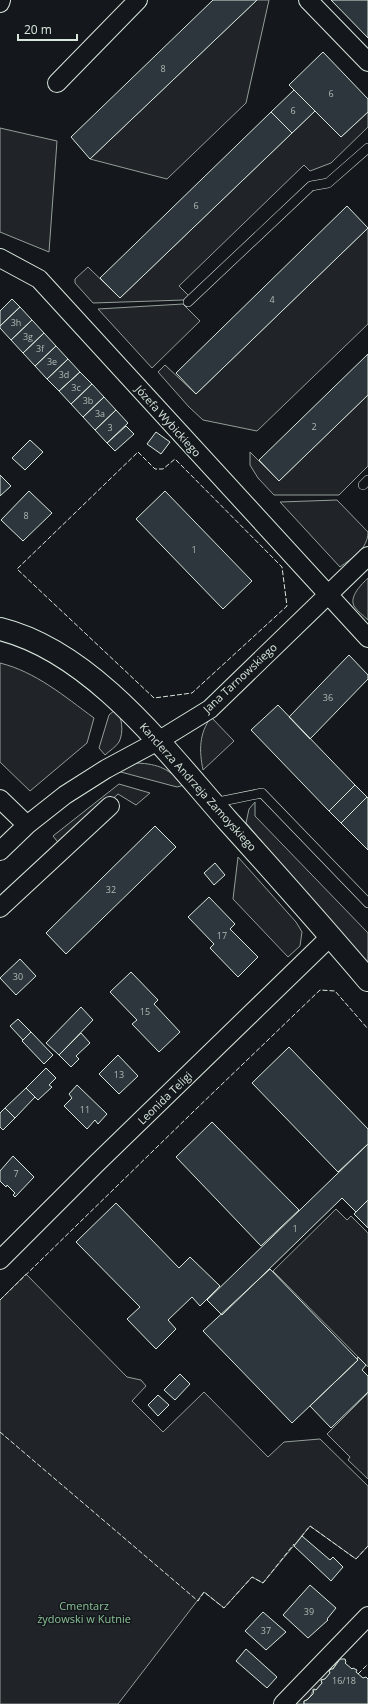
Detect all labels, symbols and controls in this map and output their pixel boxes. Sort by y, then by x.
scale bar [18,16,77,42]
text: 20 m [24,21,52,38]
house number: 8 [160,62,166,75]
house number: 6 [328,87,334,100]
house number: 6 [290,104,296,117]
house number: 6 [193,199,199,212]
house number: 4 [269,293,275,306]
house number: 3h [11,316,21,329]
house number: 3g [23,330,33,343]
house number: 3f [36,342,45,355]
house number: 3e [47,355,57,368]
house number: 3d [59,368,69,381]
house number: 3c [71,381,81,394]
street label: Józefa Wybickiego [132,381,205,460]
house number: 3b [83,394,93,407]
house number: 3a [95,407,105,420]
house number: 2 [311,420,317,433]
house number: 3 [107,421,113,434]
house number: 8 [23,509,29,522]
house number: 1 [191,543,197,556]
street label: Jana Tarnowskiego [199,639,280,717]
house number: 36 [323,691,333,704]
street label: Kanclerza Andrzeja Zamoyskiego [137,719,260,854]
house number: 32 [106,883,116,896]
house number: 17 [217,929,227,942]
house number: 30 [13,970,23,983]
house number: 15 [140,1005,150,1018]
house number: 13 [114,1068,124,1081]
street label: Leonida Teligi [134,1068,195,1127]
house number: 11 [80,1103,90,1116]
house number: 7 [13,1167,19,1180]
house number: 1 [292,1222,298,1235]
park label: Cmentarz żydowski w Kutnie [37,1598,131,1626]
house number: 39 [304,1605,314,1618]
house number: 37 [261,1624,271,1637]
house number: 16/18 [332,1674,356,1687]

